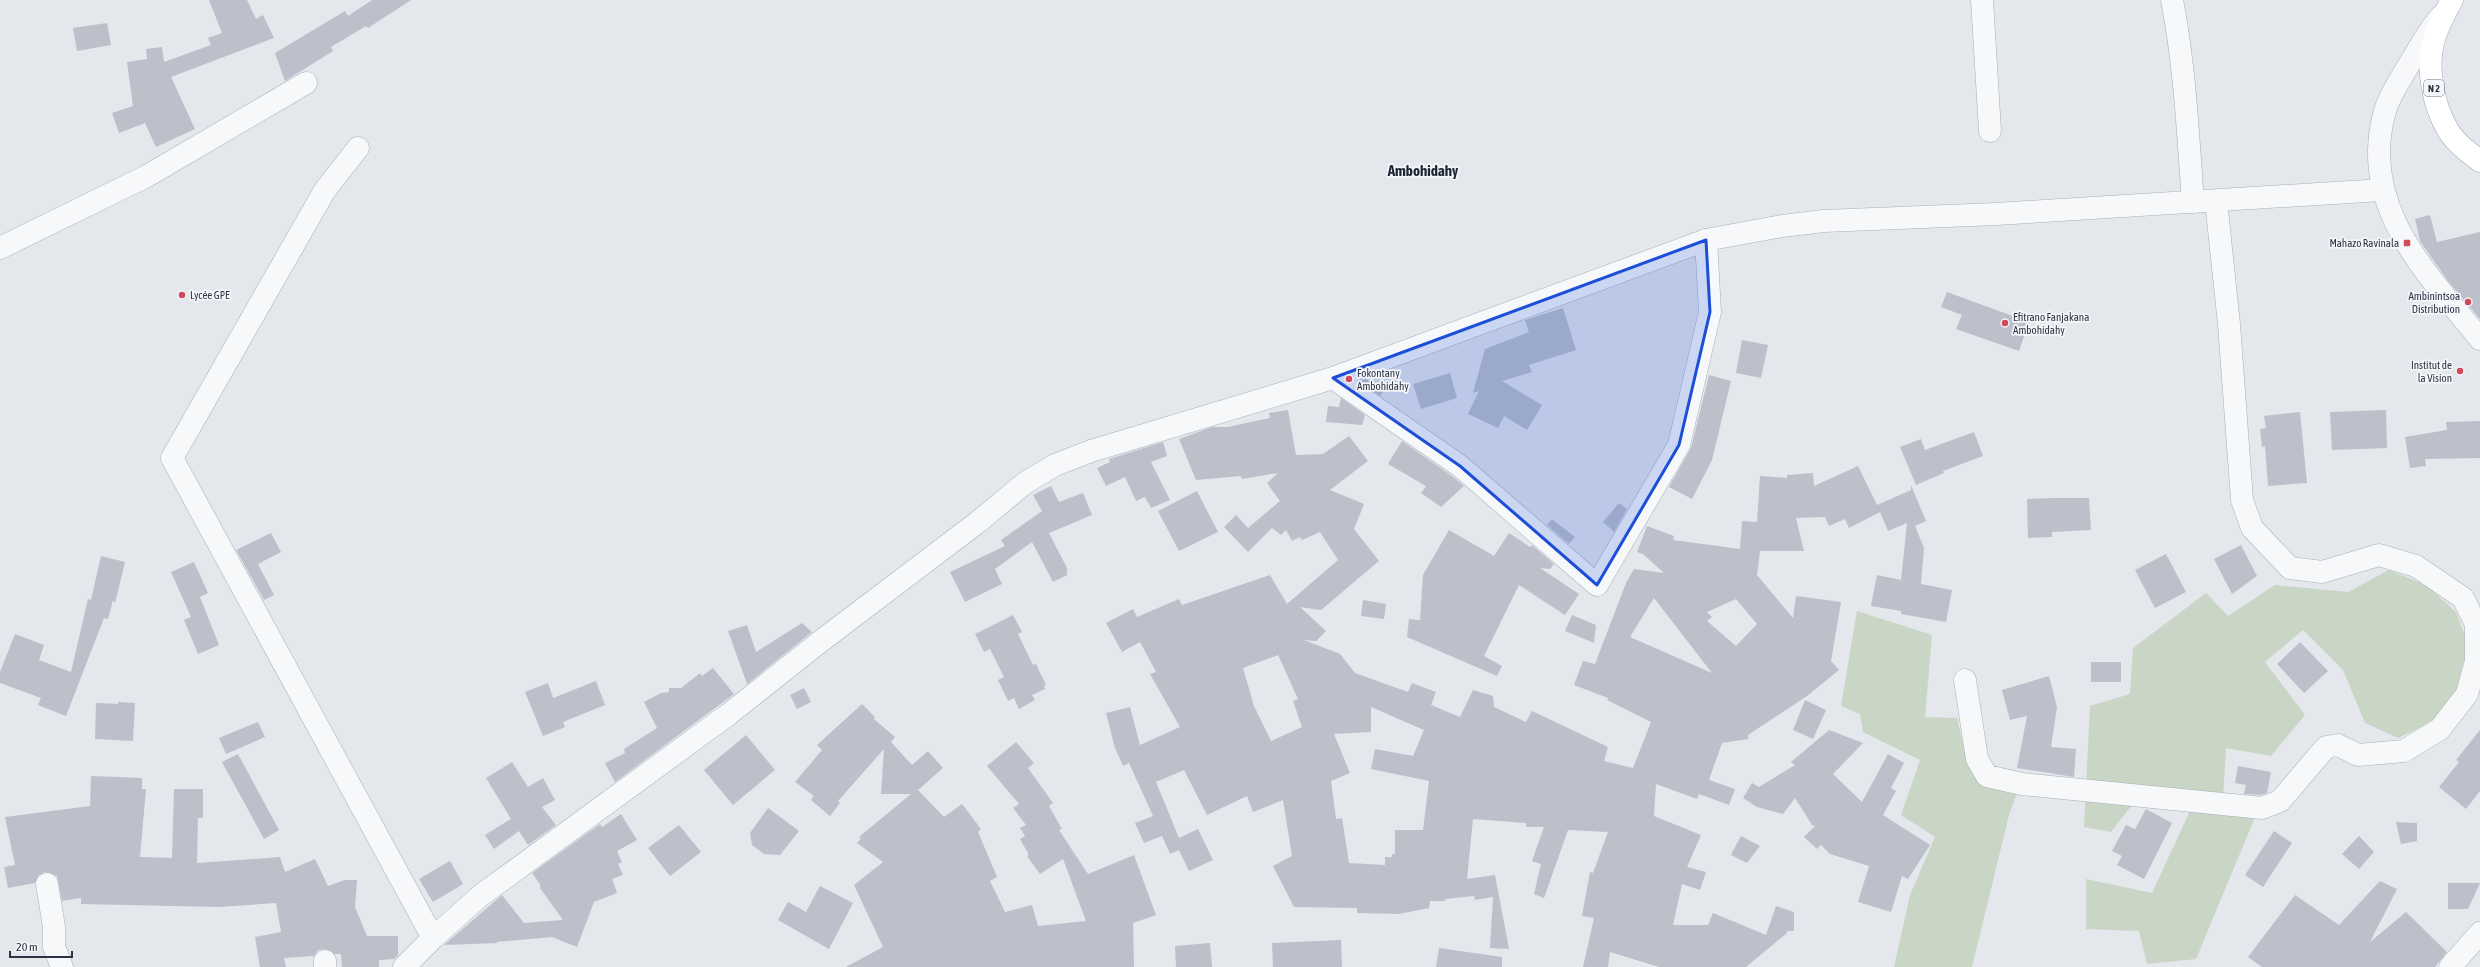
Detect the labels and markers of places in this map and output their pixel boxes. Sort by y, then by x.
place label: Mahazo Ravinala [2329,237,2399,249]
marker: Mahazo Ravinala [2402,238,2412,248]
place label: Lycée GPE [190,289,230,301]
marker: Lycée GPE [177,290,187,300]
place label: Ambinintsoa Distribution [2408,290,2460,315]
marker: Ambinintsoa Distribution [2463,297,2473,307]
place label: Efitrano Fanjakana Ambohidahy [2013,311,2089,336]
marker: Efitrano Fanjakana Ambohidahy [2000,318,2010,328]
place label: Institut de la Vision [2411,359,2452,384]
marker: Institut de la Vision [2455,366,2465,376]
place label: Fokontany Ambohidahy [1357,367,1409,392]
marker: Fokontany Ambohidahy [1344,374,1354,384]

